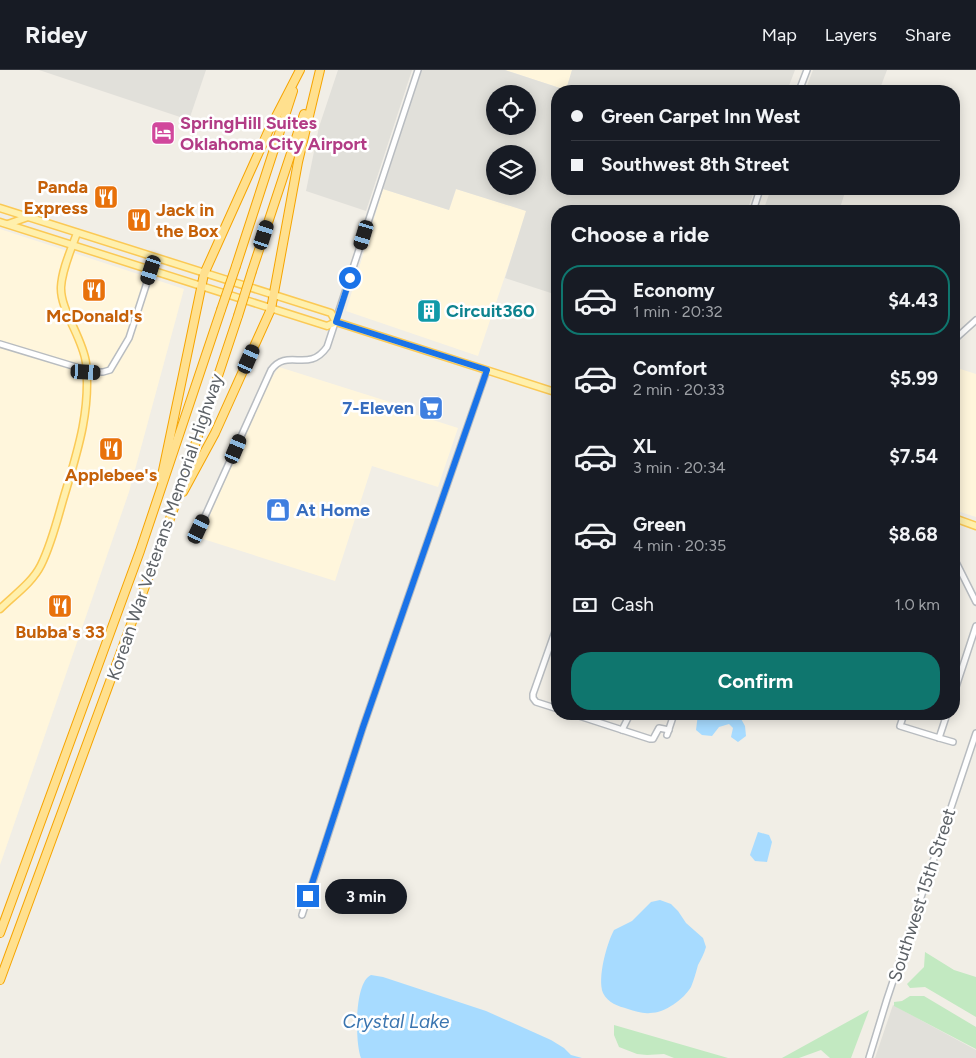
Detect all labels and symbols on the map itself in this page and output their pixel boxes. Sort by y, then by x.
place label: SpringHill Suites Oklahoma City Airport [180,112,368,155]
hotel icon: SpringHill Suites Oklahoma City Airport [150,120,176,146]
place label: Panda Express [23,176,89,219]
restaurant icon: Panda Express [93,184,119,210]
place label: Jack in the Box [156,199,219,242]
restaurant icon: Jack in the Box [126,207,152,233]
car [252,218,275,252]
car [352,218,375,252]
car [139,253,162,287]
route start [339,267,361,289]
restaurant icon: McDonald's [81,277,107,303]
building icon: Circuit360 [416,298,442,324]
place label: Circuit360 [446,300,535,322]
place label: McDonald's [46,305,143,327]
car [236,342,261,376]
car [70,364,101,380]
street label: Korean War Veterans Memorial Highway [102,370,228,683]
supermarket icon: 7-Eleven [418,395,444,421]
place label: 7-Eleven [342,397,414,419]
car [223,432,248,466]
restaurant icon: Applebee's [98,436,124,462]
place label: Applebee's [65,464,158,486]
shop icon: At Home [265,497,291,523]
place label: At Home [296,499,370,521]
car [185,512,212,546]
restaurant icon: Bubba's 33 [47,593,73,619]
place label: Bubba's 33 [15,621,105,643]
street label: Southwest 15th Street [884,805,961,985]
callout: 3 min [326,878,408,914]
route end [297,885,319,907]
water label: Crystal Lake [343,1010,450,1033]

